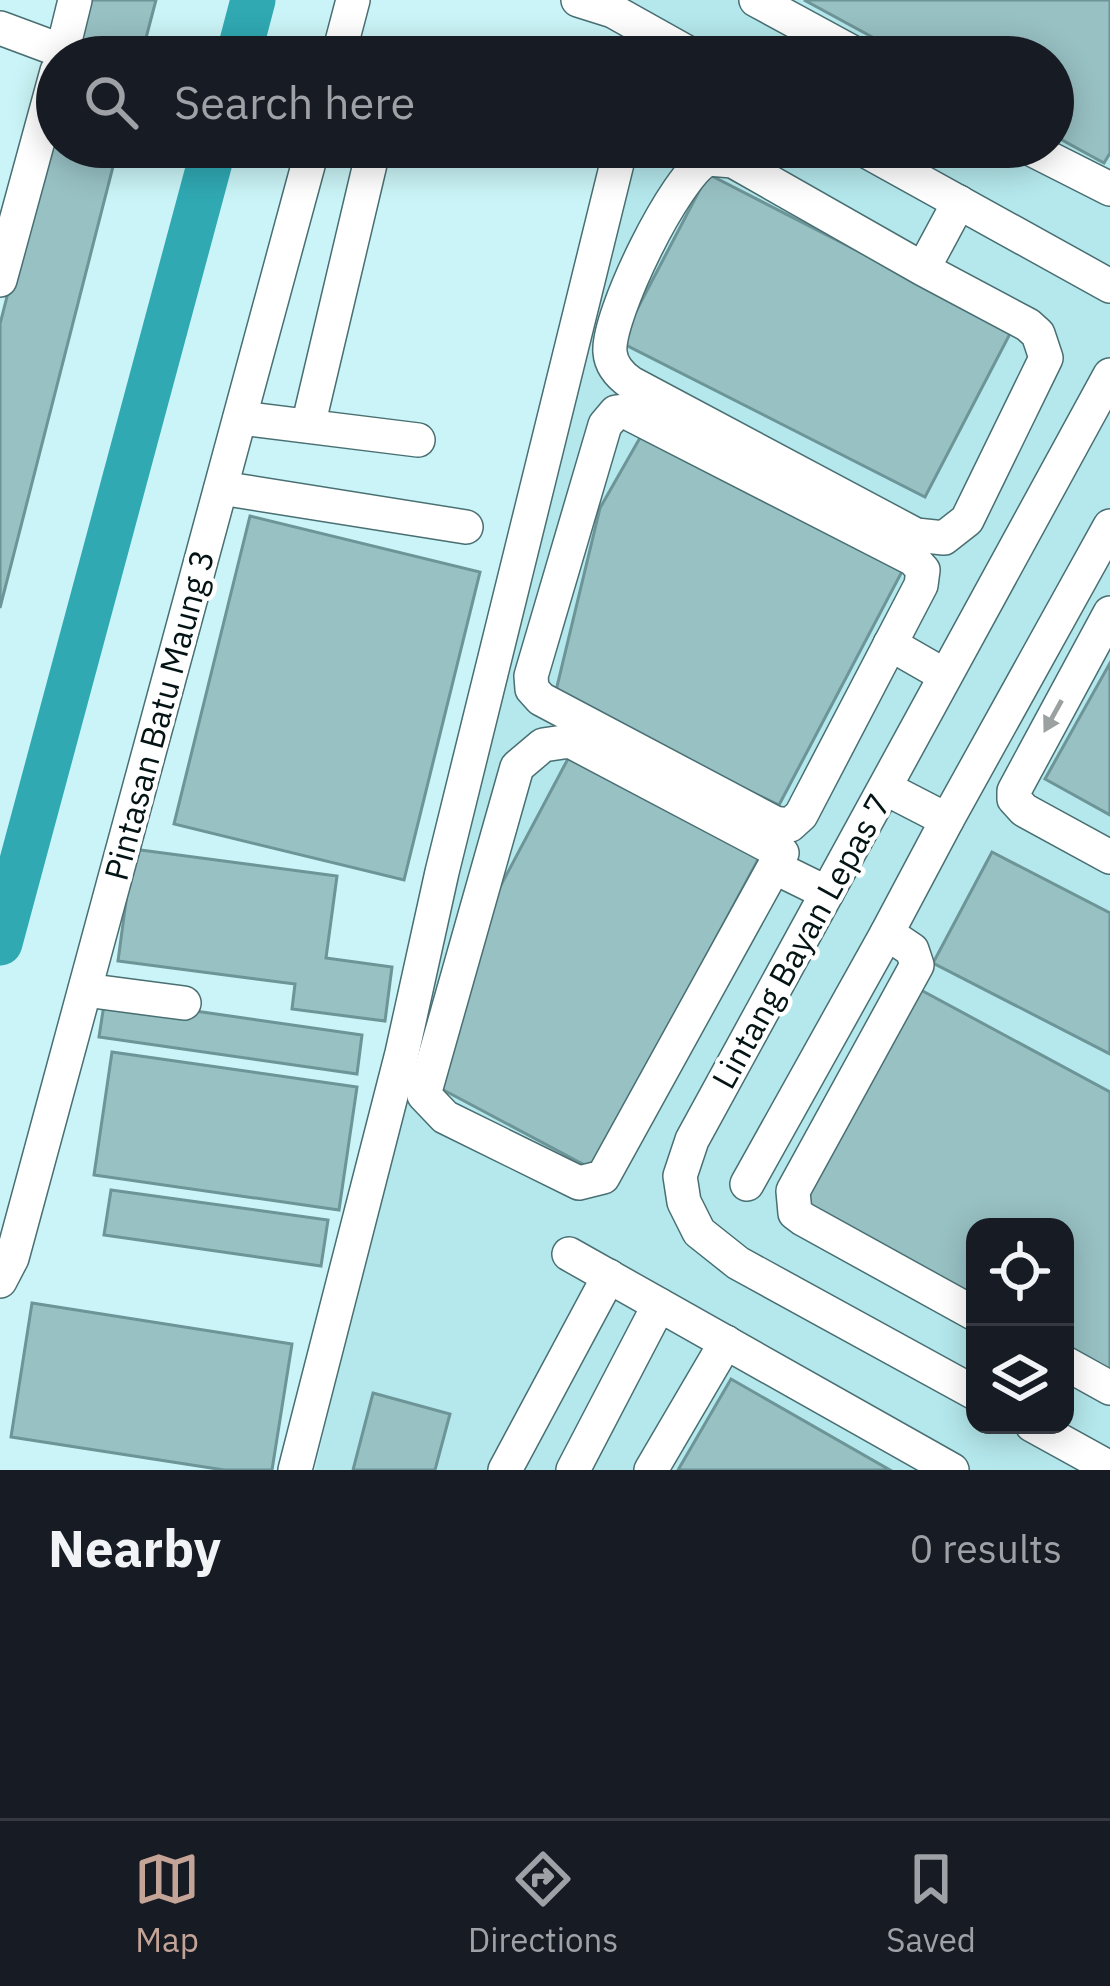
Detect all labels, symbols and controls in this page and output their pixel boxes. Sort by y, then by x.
search box [36,36,1074,168]
icon: search [78,69,144,135]
text: Search here [174,73,415,131]
street label: Pintasan Batu Maung 3 [94,545,223,885]
one-way arrow [1044,699,1065,732]
street label: Lintang Bayan Lepas 7 [702,786,900,1096]
map controls [966,1218,1074,1434]
button: locate [966,1218,1074,1326]
button: layers [966,1326,1074,1434]
text: Nearby [48,1515,221,1581]
text: 0 results [910,1523,1062,1574]
tab: Map [134,1846,200,1961]
tab: Directions [468,1846,618,1961]
tab: Saved [886,1846,976,1961]

